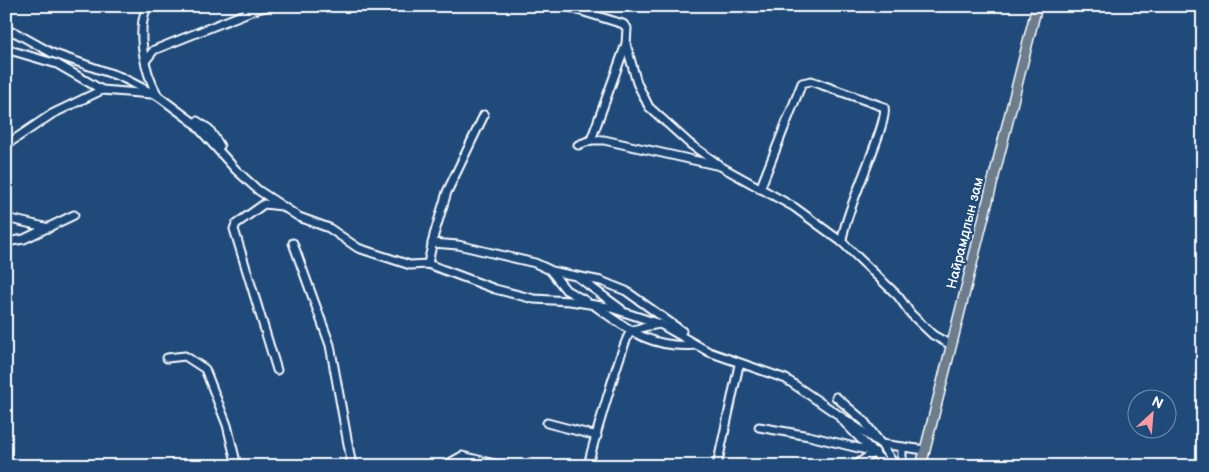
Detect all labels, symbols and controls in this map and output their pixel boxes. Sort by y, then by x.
street label: Найрамдлын зам [943,175,987,291]
north arrow [1126,390,1176,440]
text: N [1149,393,1166,413]

